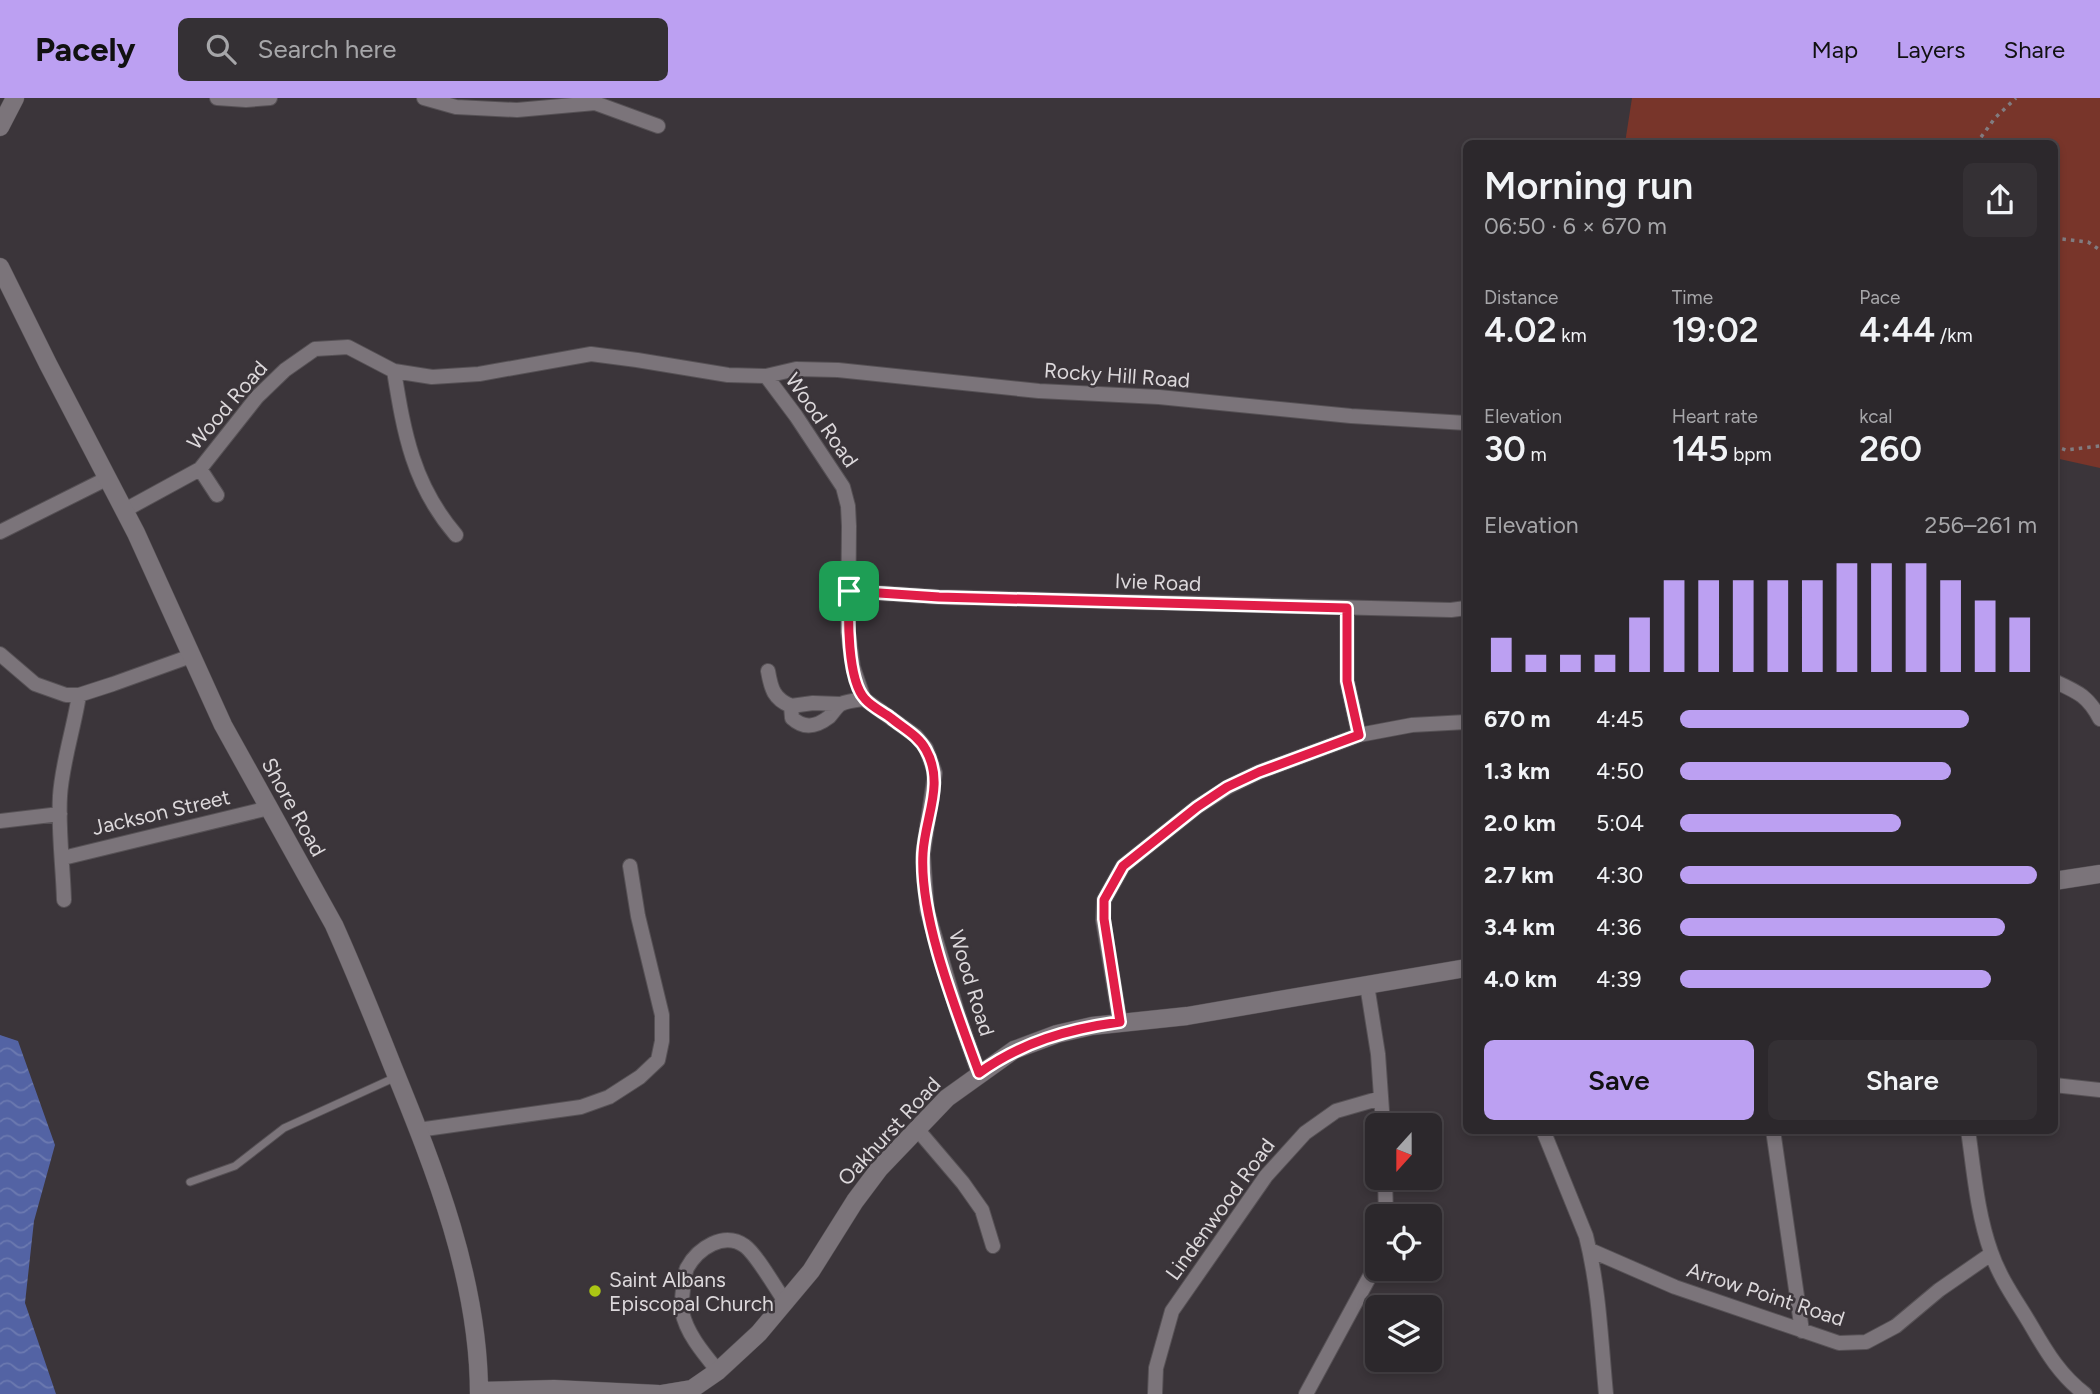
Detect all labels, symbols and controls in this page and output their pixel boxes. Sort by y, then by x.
search box [178,18,668,81]
text: Pacely [35,30,136,69]
icon: search [202,30,240,68]
text: Search here [258,33,397,65]
text: Map [1811,35,1858,64]
text: Layers [1896,35,1965,64]
text: Share [2003,35,2065,64]
text: Morning run [1484,163,1693,209]
button: share [1963,163,2037,237]
text: 06:50 · 6 × 670 m [1484,212,1667,240]
text: Distance [1484,286,1558,309]
text: Time [1672,286,1713,309]
text: Pace [1859,286,1900,309]
text: 4.02 [1484,309,1557,351]
text: 19:02 [1672,309,1759,351]
text: 4:44 [1859,309,1935,351]
text: km [1557,324,1587,347]
text: /km [1935,324,1973,347]
street label: Wood Road [182,355,272,455]
street label: Rocky Hill Road [1043,357,1191,393]
street label: Wood Road [780,368,864,472]
text: Elevation [1484,405,1562,428]
text: Heart rate [1672,405,1758,428]
text: kcal [1859,405,1893,428]
text: 30 [1484,428,1526,470]
text: 145 [1672,428,1729,470]
text: 260 [1859,428,1922,470]
text: m [1526,443,1547,466]
text: bpm [1729,443,1772,466]
text: Elevation [1484,511,1579,539]
text: 256–261 m [1925,511,2037,539]
pin [819,561,879,621]
street label: Ivie Road [1114,568,1202,596]
icon: arrive [830,572,868,610]
text: 670 m [1484,705,1551,733]
text: 4:45 [1596,705,1644,733]
street label: Shore Road [257,753,331,861]
text: 1.3 km [1484,757,1550,785]
text: 4:50 [1596,757,1644,785]
street label: Jackson Street [90,784,232,840]
text: 2.0 km [1484,809,1556,837]
text: 5:04 [1596,809,1644,837]
text: 2.7 km [1484,861,1554,889]
text: 4:30 [1596,861,1643,889]
text: 3.4 km [1484,913,1555,941]
text: 4:36 [1596,913,1642,941]
street label: Wood Road [944,927,1000,1039]
text: 4.0 km [1484,965,1557,993]
text: 4:39 [1596,965,1642,993]
button: Save [1484,1040,1754,1120]
button: Share [1768,1040,2037,1120]
street label: Oakhurst Road [832,1072,946,1190]
north arrow [1365,1113,1442,1190]
map controls [1365,1113,1442,1372]
street label: Lindenwood Road [1160,1133,1280,1285]
button: locate [1365,1204,1442,1281]
street label: Arrow Point Road [1684,1257,1848,1331]
place label: Saint Albans Episcopal Church [609,1267,774,1316]
marker: Saint Albans Episcopal Church [587,1283,603,1299]
button: layers [1365,1295,1442,1372]

